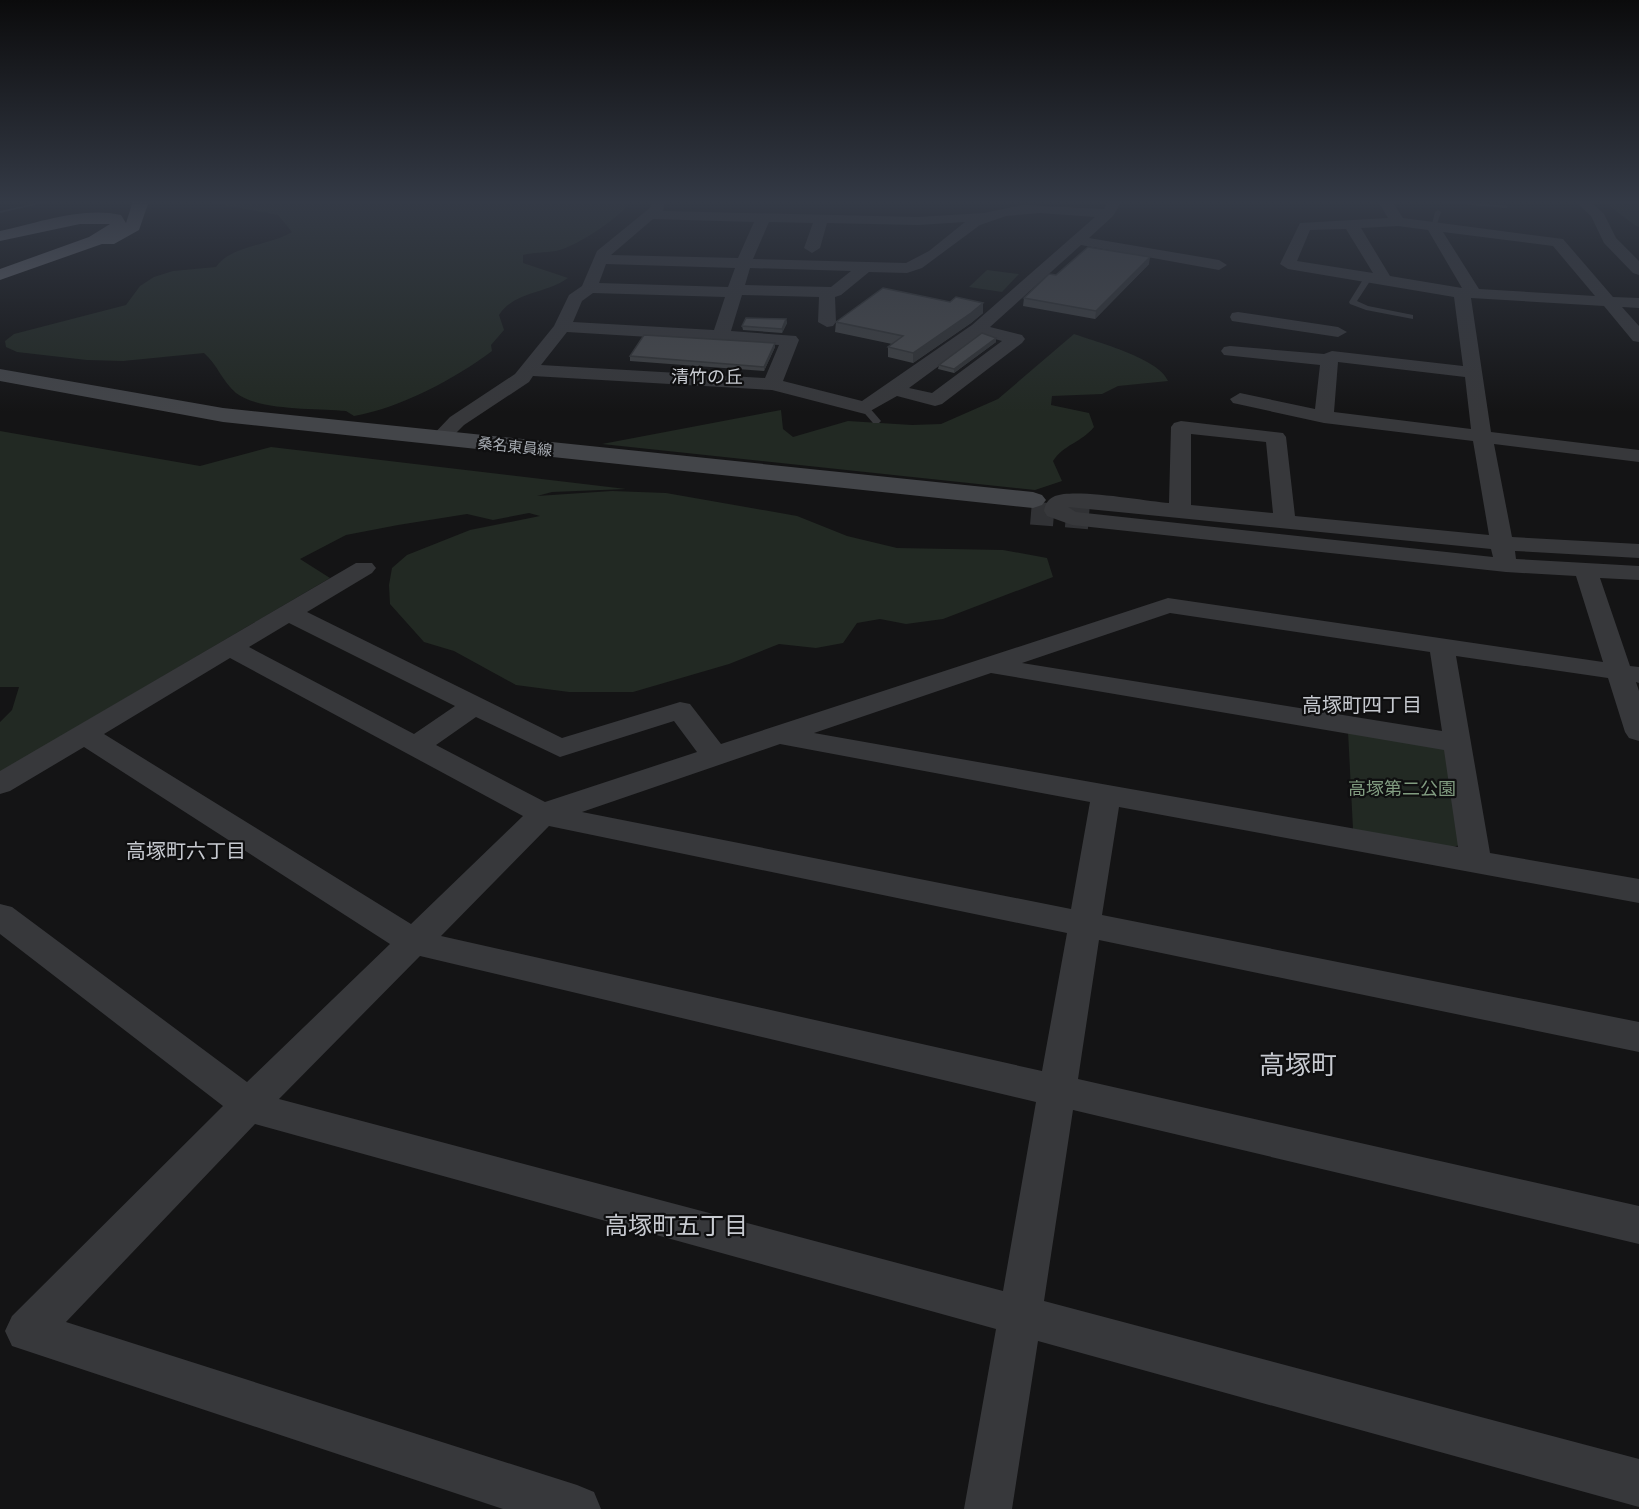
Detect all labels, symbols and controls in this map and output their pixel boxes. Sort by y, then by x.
district label: 清竹の丘 [671,366,743,387]
street label: 桑名東員線 [477,434,553,460]
district label: 高塚町四丁目 [1302,693,1422,717]
park label: 高塚第二公園 [1348,778,1456,799]
district label: 高塚町六丁目 [126,839,246,863]
district label: 高塚町 [1259,1050,1337,1080]
district label: 高塚町五丁目 [604,1212,748,1240]

